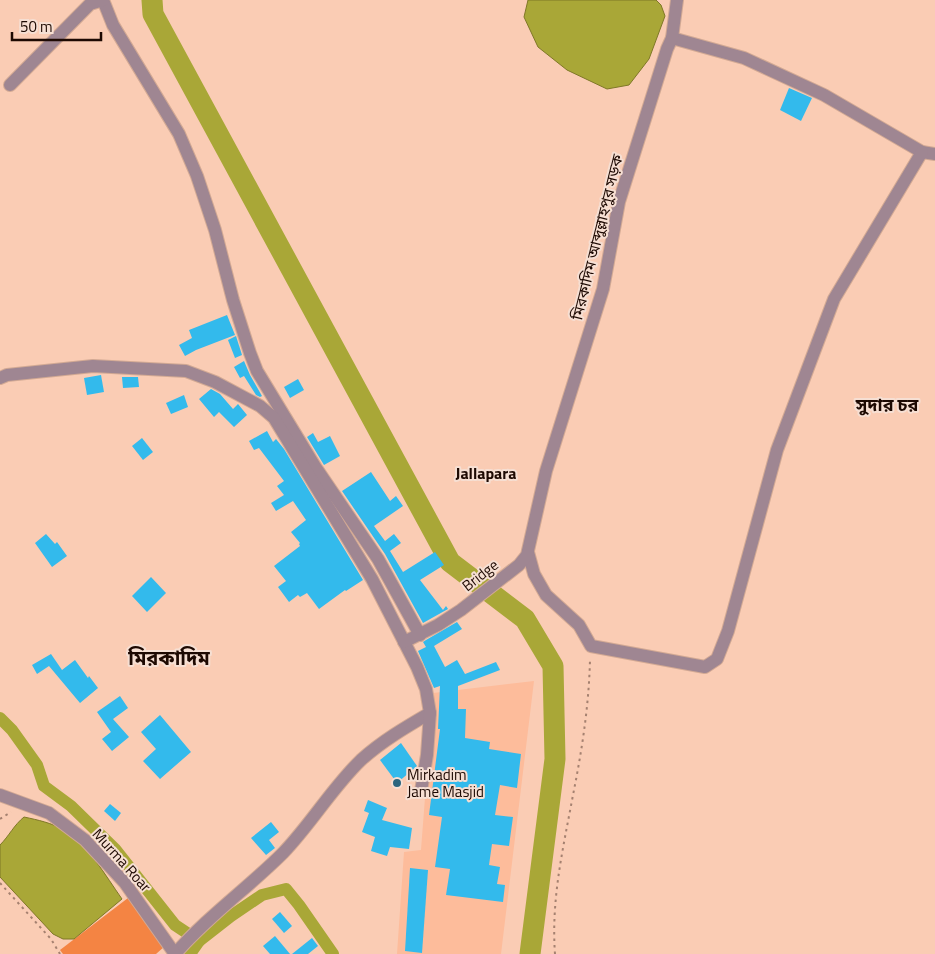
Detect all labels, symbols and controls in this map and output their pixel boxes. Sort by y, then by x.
scale bar [12,10,101,42]
text: 50 m [20,15,53,38]
street label: মিরকাদিম আব্দুল্লাহপুর সড়ক [565,151,629,323]
district label: সুদার চর [855,391,919,418]
district label: Jallapara [456,461,516,485]
street label: Bridge [457,553,503,597]
district label: মিরকাদিম [127,642,210,673]
place label: Mirkadim Jame Masjid [407,763,484,803]
marker: Mirkadim Jame Masjid [391,777,403,789]
street label: Murma Roar [87,823,157,897]

